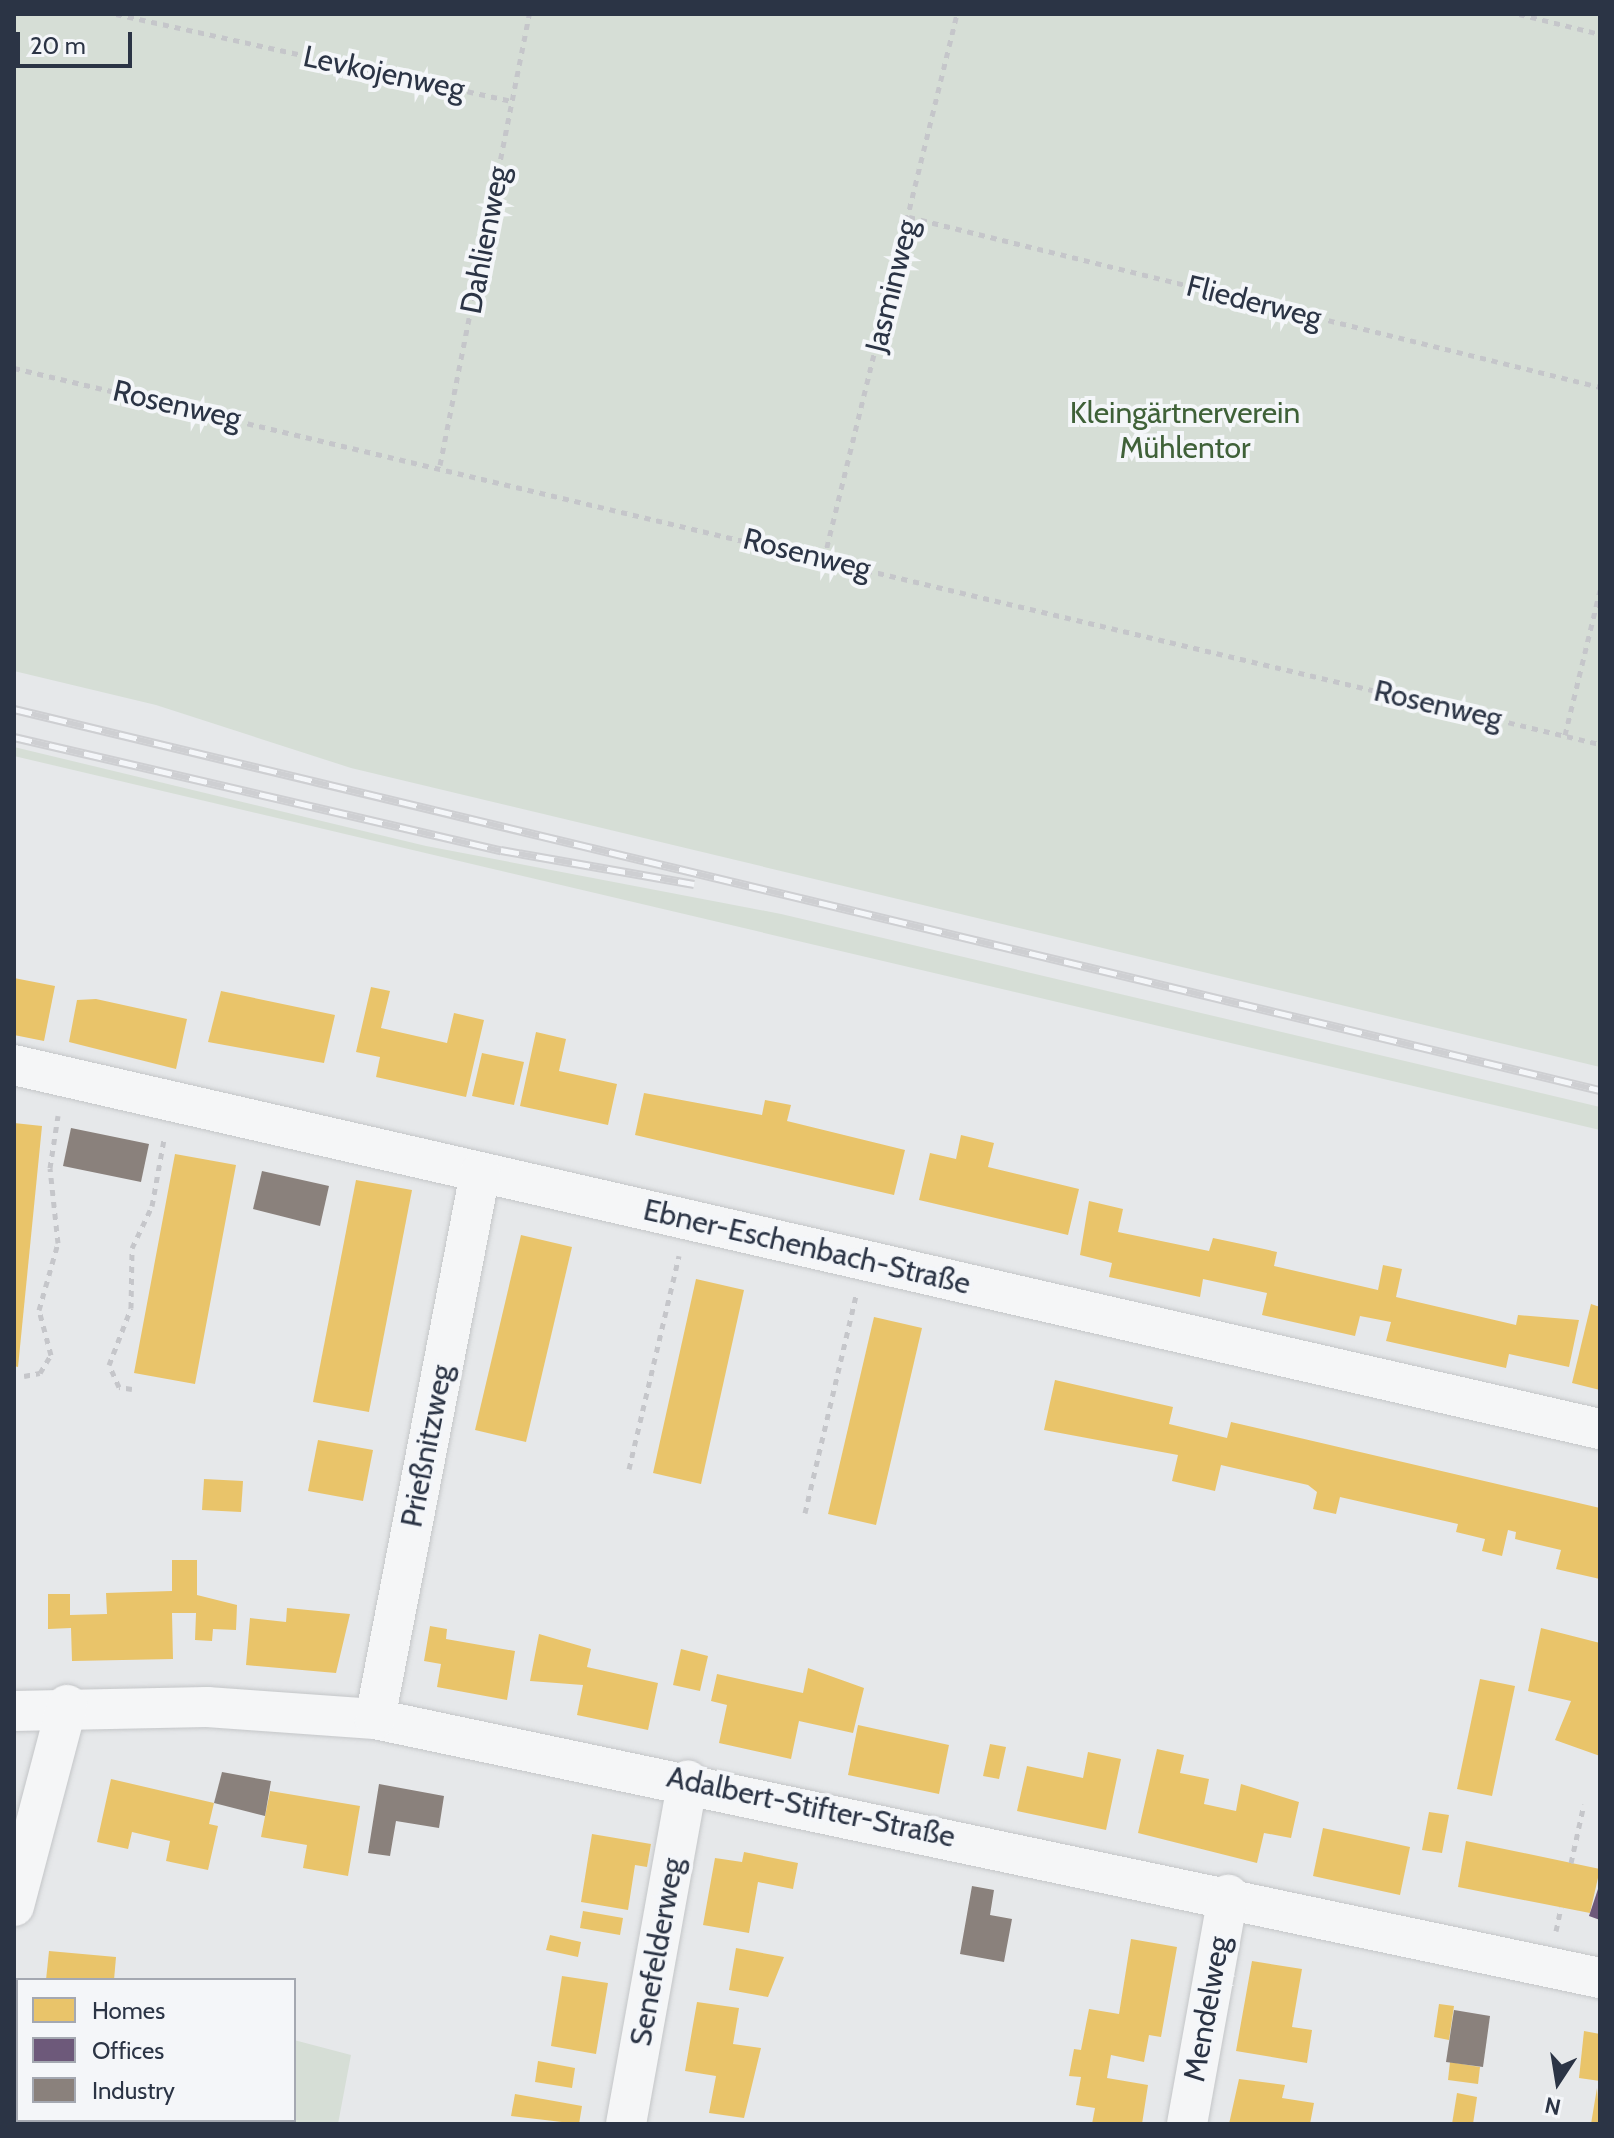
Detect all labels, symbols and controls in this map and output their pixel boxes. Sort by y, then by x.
scale bar [20,16,136,66]
text: 20 m [30,31,86,60]
street label: Levkojenweg [300,38,468,108]
street label: Dahlienweg [453,163,517,317]
street label: Jasminweg [858,216,926,356]
street label: Fliederweg [1183,268,1325,336]
street label: Rosenweg [110,373,244,437]
park label: Kleingärtnerverein Mühlentor [1070,395,1300,466]
street label: Rosenweg [739,521,875,587]
street label: Rosenweg [1371,673,1505,737]
street label: Ebner-Eschenbach-Straße [640,1192,974,1302]
street label: Prießnitzweg [394,1362,460,1530]
street label: Adalbert-Stifter-Straße [664,1759,958,1855]
street label: Senefelderweg [623,1855,691,2049]
street label: Mendelweg [1177,1934,1237,2084]
legend [16,1978,296,2122]
text: Homes [92,1996,165,2025]
text: Offices [92,2036,164,2065]
north arrow [1518,2042,1598,2122]
text: Industry [92,2076,175,2105]
text: N [1542,2091,1563,2121]

